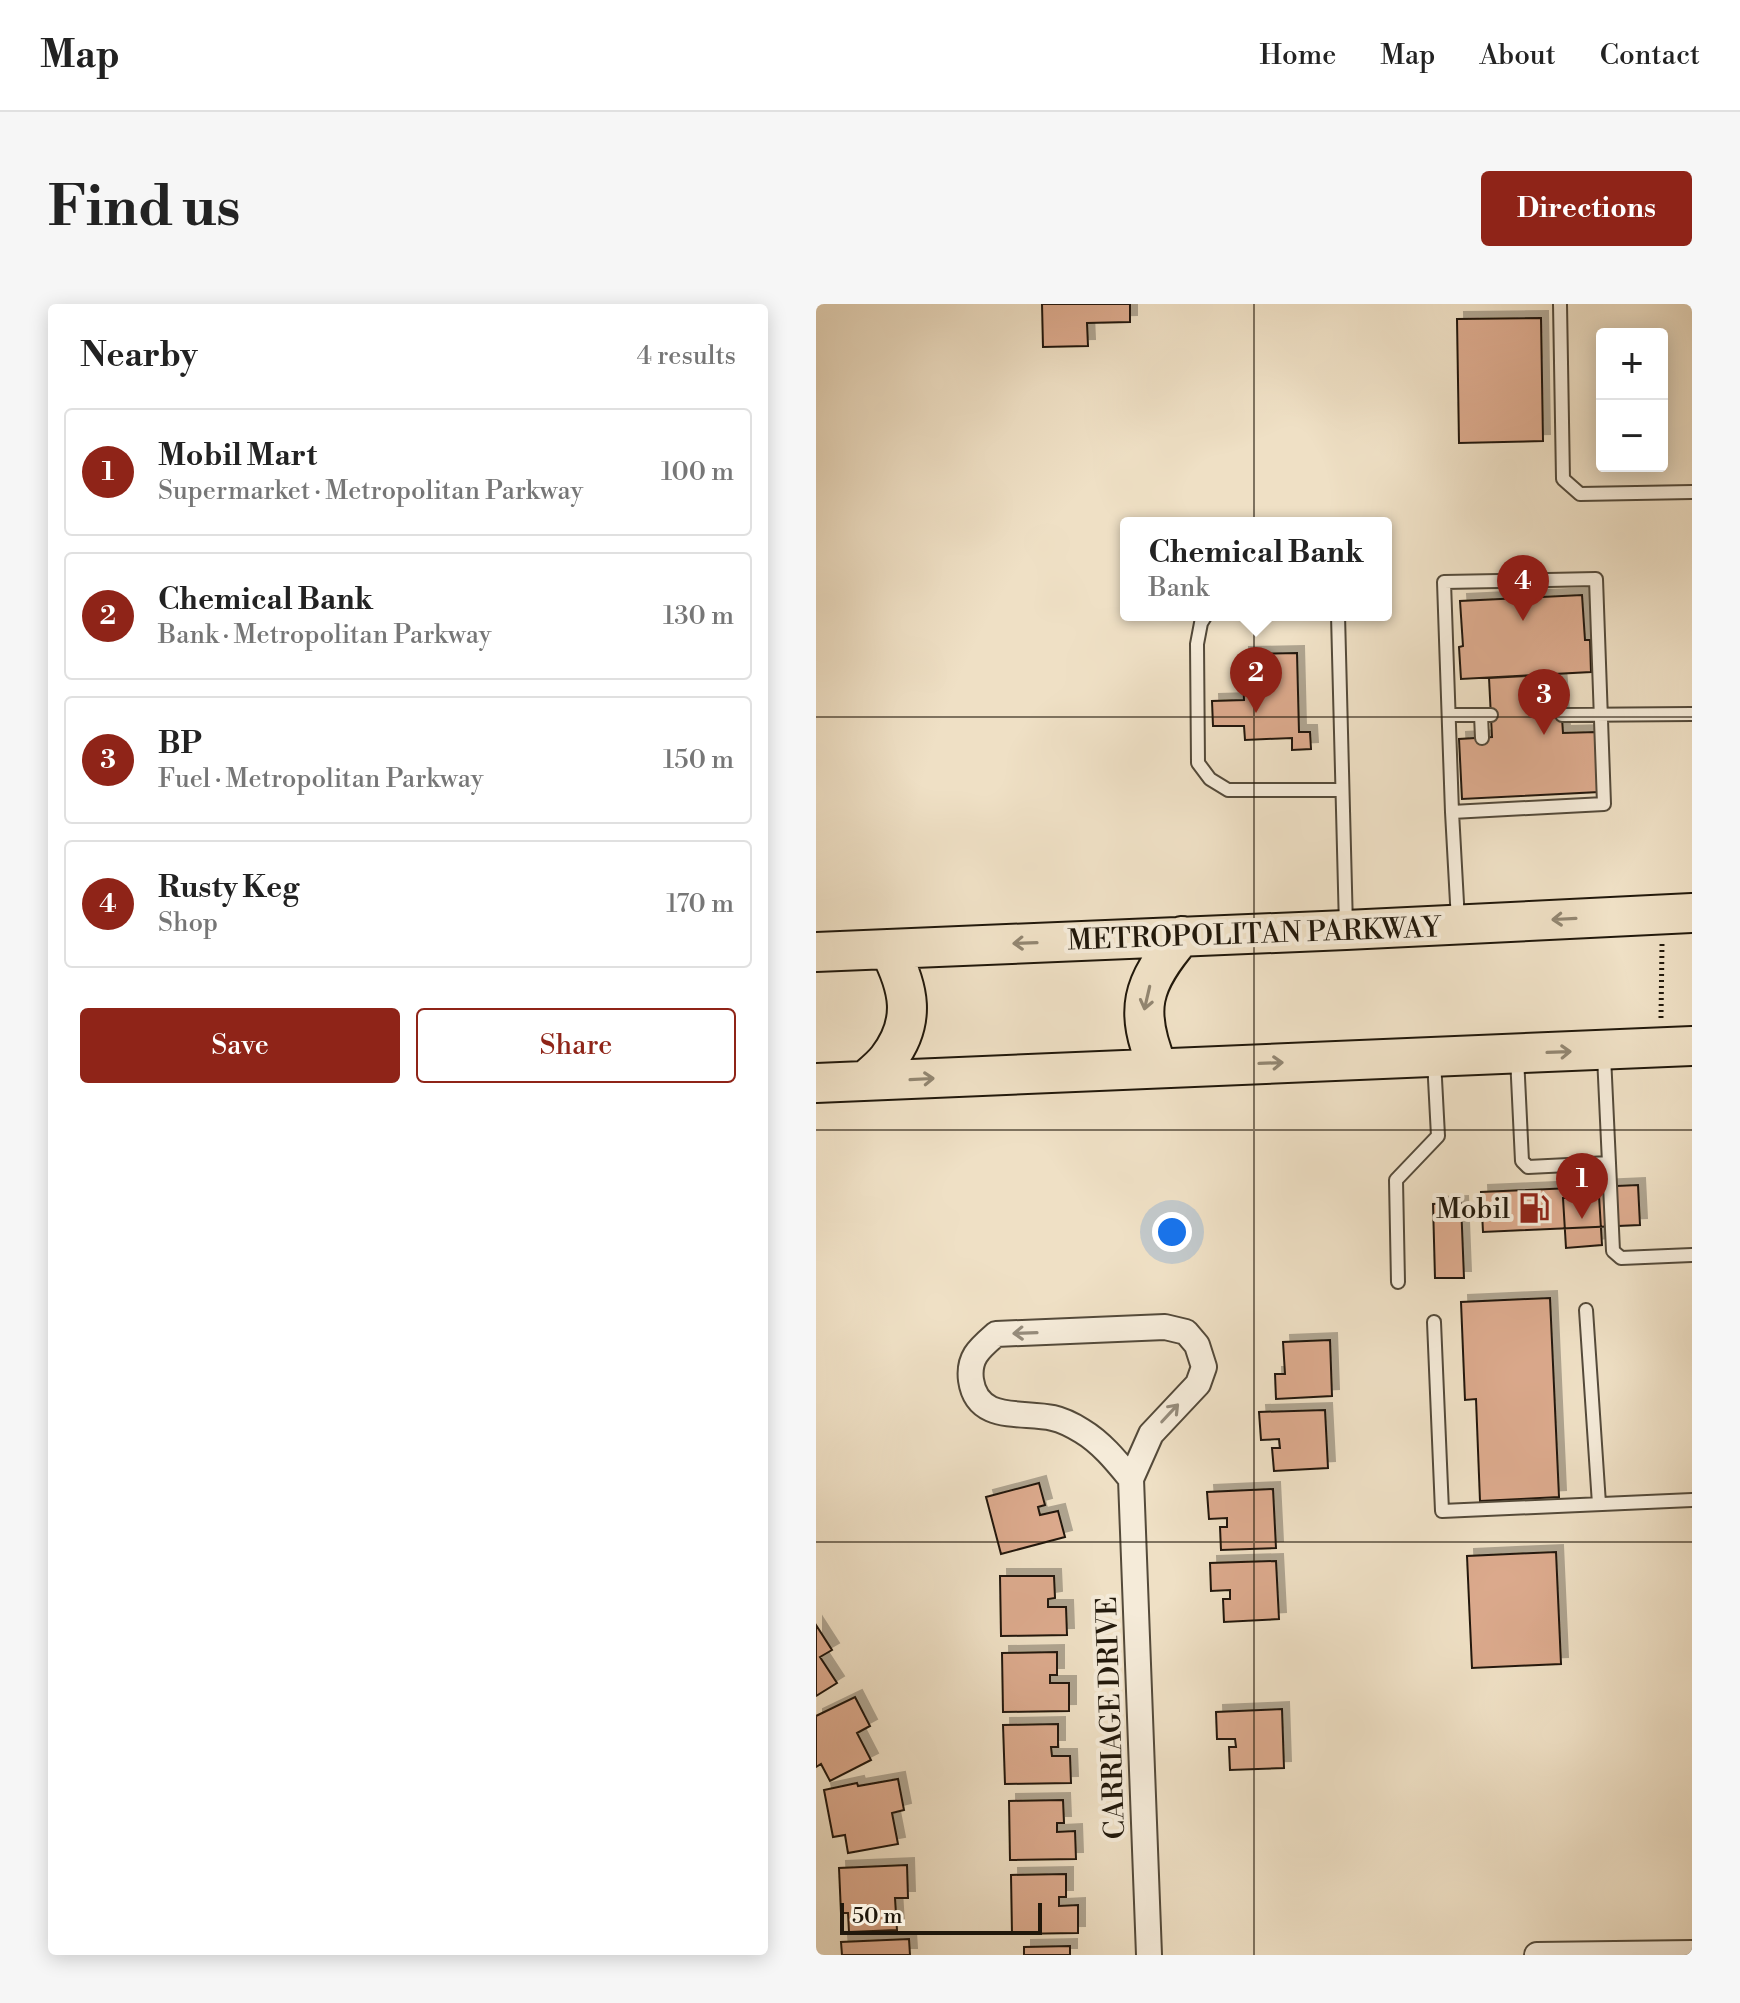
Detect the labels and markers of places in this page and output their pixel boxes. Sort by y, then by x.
pin: 4 [1497,555,1549,621]
pin: 2 [1230,647,1282,713]
pin: 3 [1518,669,1570,735]
pin: 1 [1556,1153,1608,1219]
fuel station icon: Mobil [1517,1191,1551,1225]
place label: Mobil [1436,1192,1510,1227]

